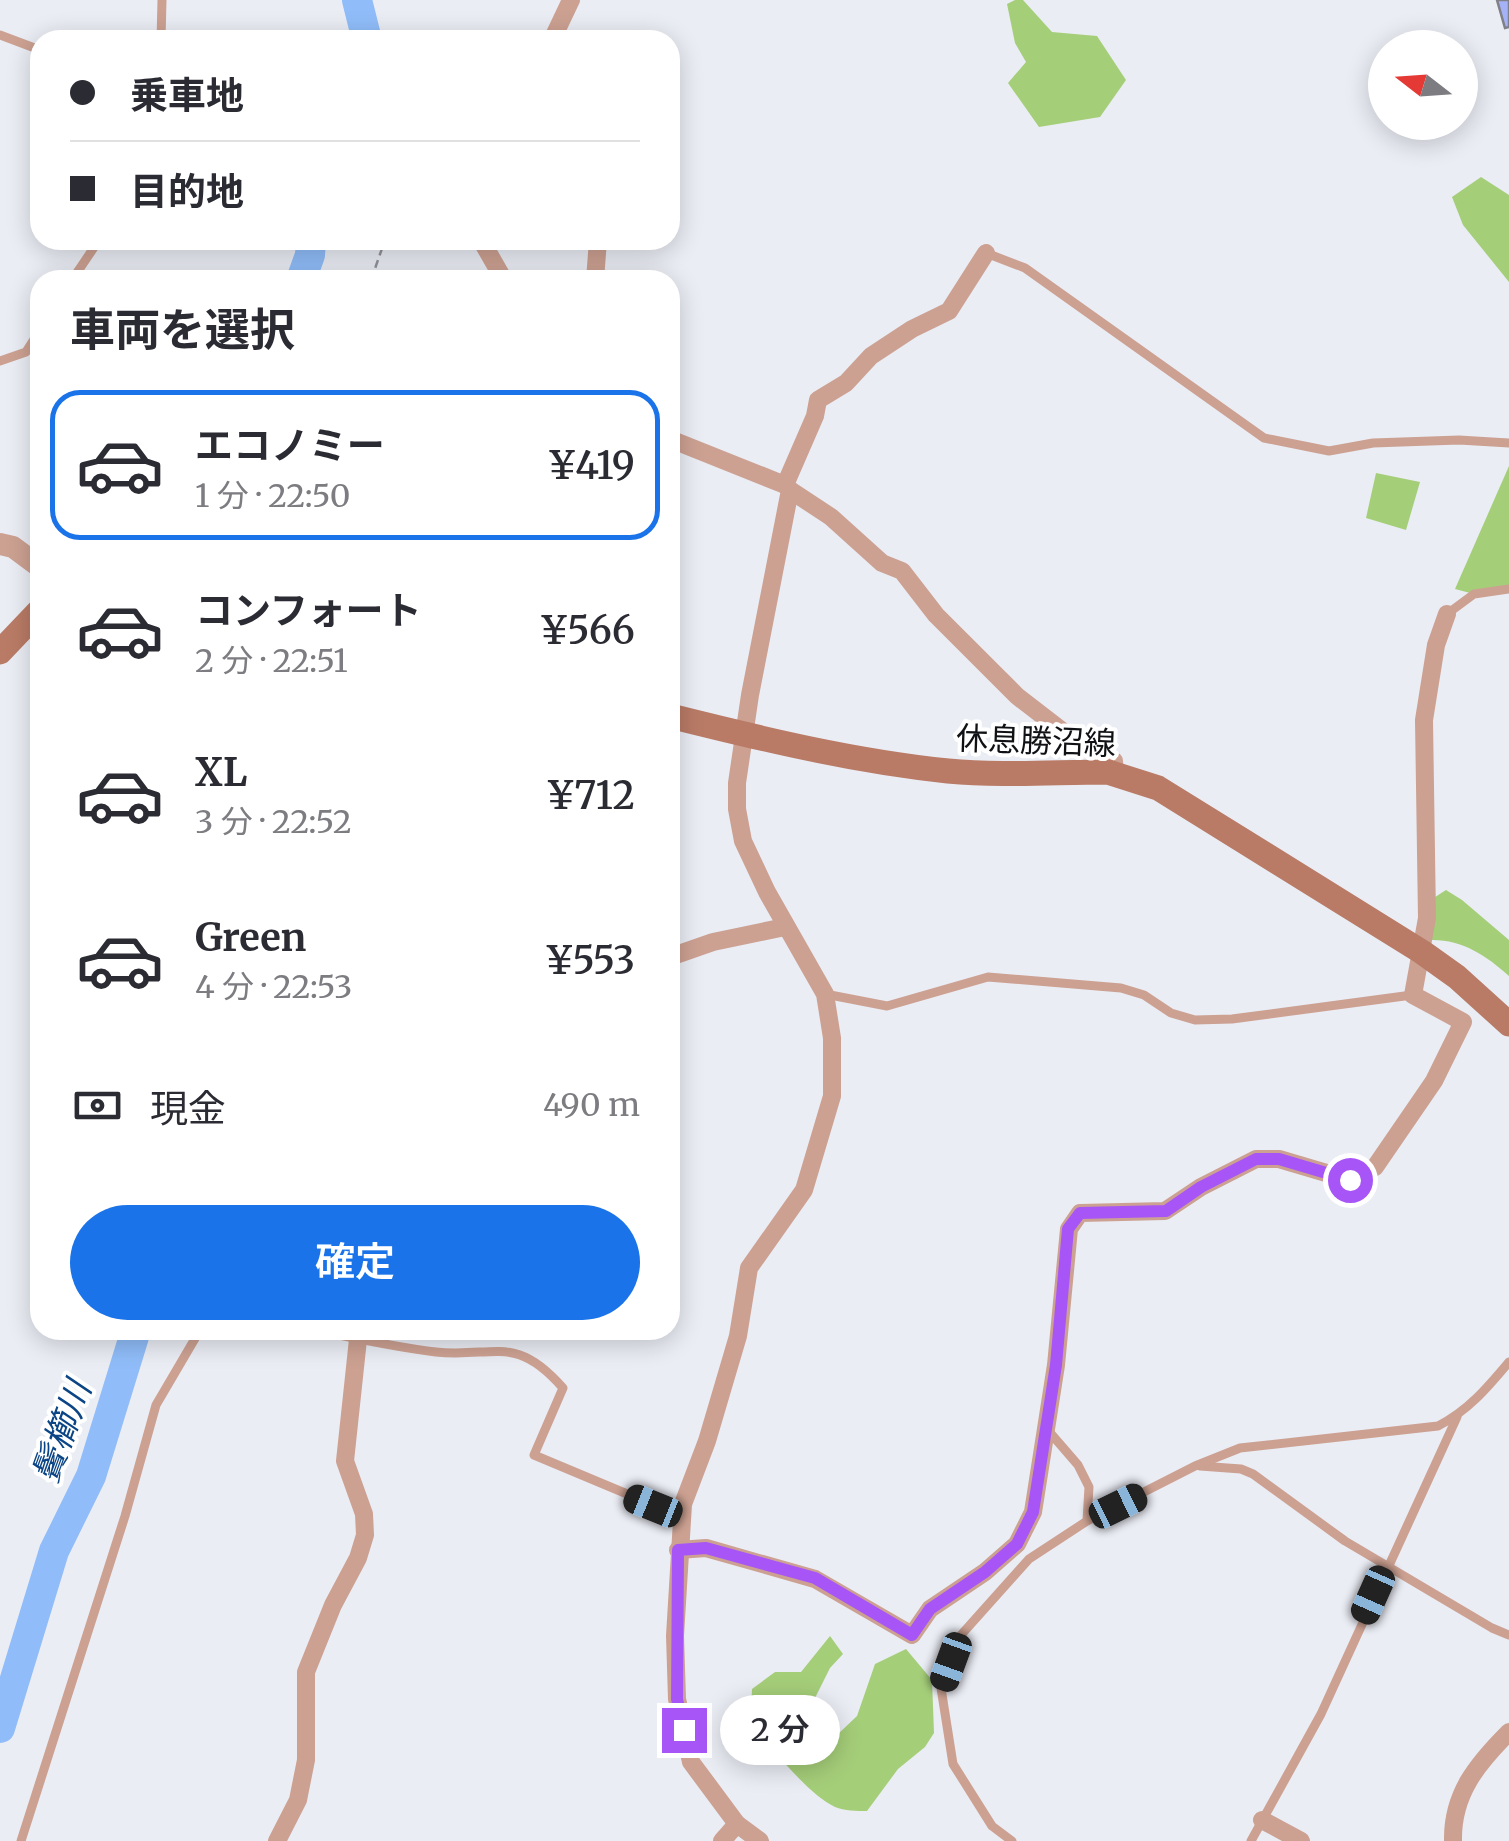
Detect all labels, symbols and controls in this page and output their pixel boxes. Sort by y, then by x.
north arrow [1368,30,1478,140]
map controls [1368,30,1478,140]
text: 乗車地 [130,72,244,119]
text: 目的地 [130,168,244,215]
text: 車両を選択 [70,302,295,358]
icon: car [75,420,165,510]
text: エコノミー [195,422,385,469]
text: ¥419 [547,442,635,489]
text: 1 分 · 22:50 [195,476,350,516]
icon: car [75,585,165,675]
text: コンフォート [195,587,422,634]
text: ¥566 [539,607,635,654]
text: 2 分 · 22:51 [195,641,348,681]
street label: 休息勝沼線 [955,718,1117,764]
text: XL [195,749,247,796]
icon: car [75,750,165,840]
text: ¥712 [546,772,635,819]
text: 3 分 · 22:52 [195,802,352,842]
text: Green [195,914,306,961]
icon: car [75,915,165,1005]
text: ¥553 [544,937,635,984]
text: 4 分 · 22:53 [195,967,352,1007]
icon: cash [70,1078,125,1133]
text: 現金 [150,1085,226,1132]
text: 490 m [543,1085,640,1125]
route start [1328,1158,1373,1203]
button: 確定 [70,1205,640,1320]
water label: 鬢櫛川 [23,1371,102,1489]
car [1084,1479,1152,1533]
car [620,1481,686,1531]
car [1347,1561,1399,1629]
car [927,1629,975,1695]
callout: 2 分 [719,1695,839,1765]
route end [662,1708,707,1753]
text: 2 分 [751,1710,809,1750]

